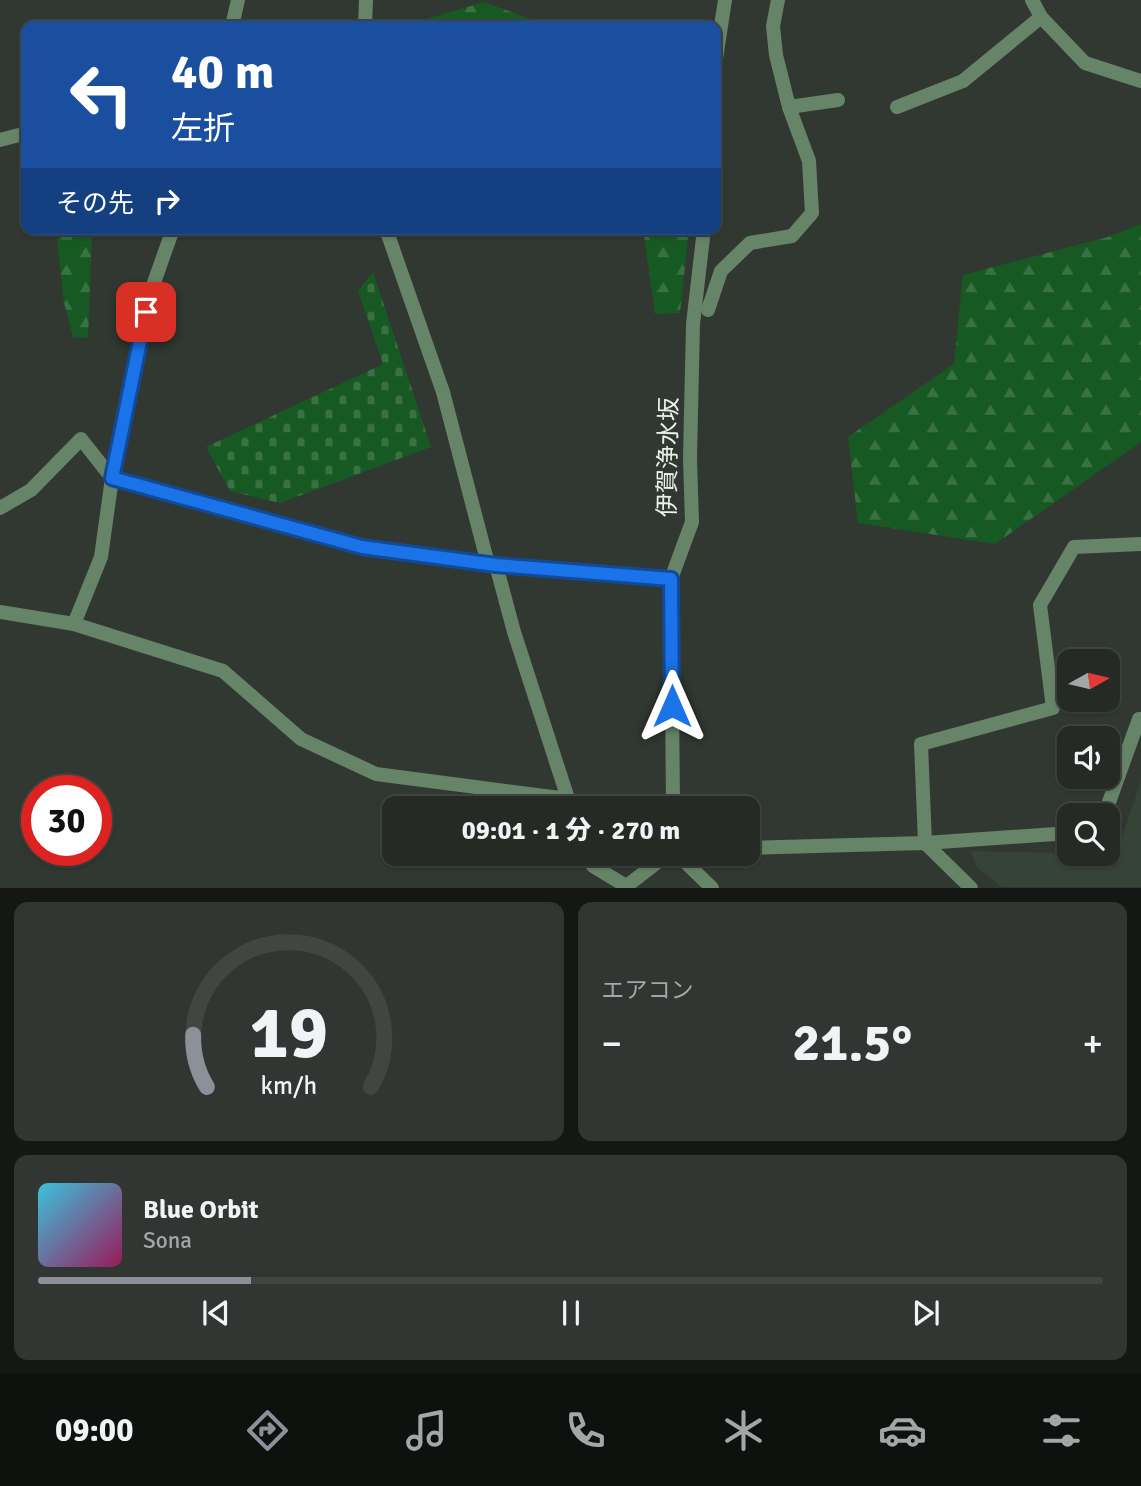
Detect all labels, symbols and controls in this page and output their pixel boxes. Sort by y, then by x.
text: 40 m [171,42,274,102]
icon: left [56,49,147,140]
text: 左折 [171,109,235,148]
icon: right [148,182,186,220]
text: その先 [56,188,134,220]
pin [116,282,176,342]
icon: arrive [127,293,165,331]
street label: 伊賀浄水坂 [652,397,684,517]
north arrow [1057,649,1120,712]
map controls [1057,649,1120,866]
position arrow [635,669,709,743]
button: sound [1057,726,1120,789]
speed limit sign: 30 [21,775,112,866]
button: search [1057,803,1120,866]
text: 09:01 · 1 分 · 270 m [462,815,680,847]
text: エアコン [602,976,694,1005]
text: 19 [249,990,328,1079]
text: 21.5° [792,1011,912,1075]
text: − [602,1020,622,1067]
text: + [1082,1020,1103,1067]
text: km/h [260,1070,317,1101]
text: Blue Orbit [143,1194,259,1226]
text: Sona [143,1226,192,1255]
icon: previous [197,1294,235,1332]
icon: pause [552,1294,590,1332]
icon: next [907,1294,945,1332]
icon: directions [243,1406,292,1455]
icon: music [402,1406,451,1455]
icon: phone [561,1406,610,1455]
icon: climate [719,1406,768,1455]
icon: car [878,1406,927,1455]
icon: filters [1037,1406,1086,1455]
text: 09:00 [55,1411,133,1450]

